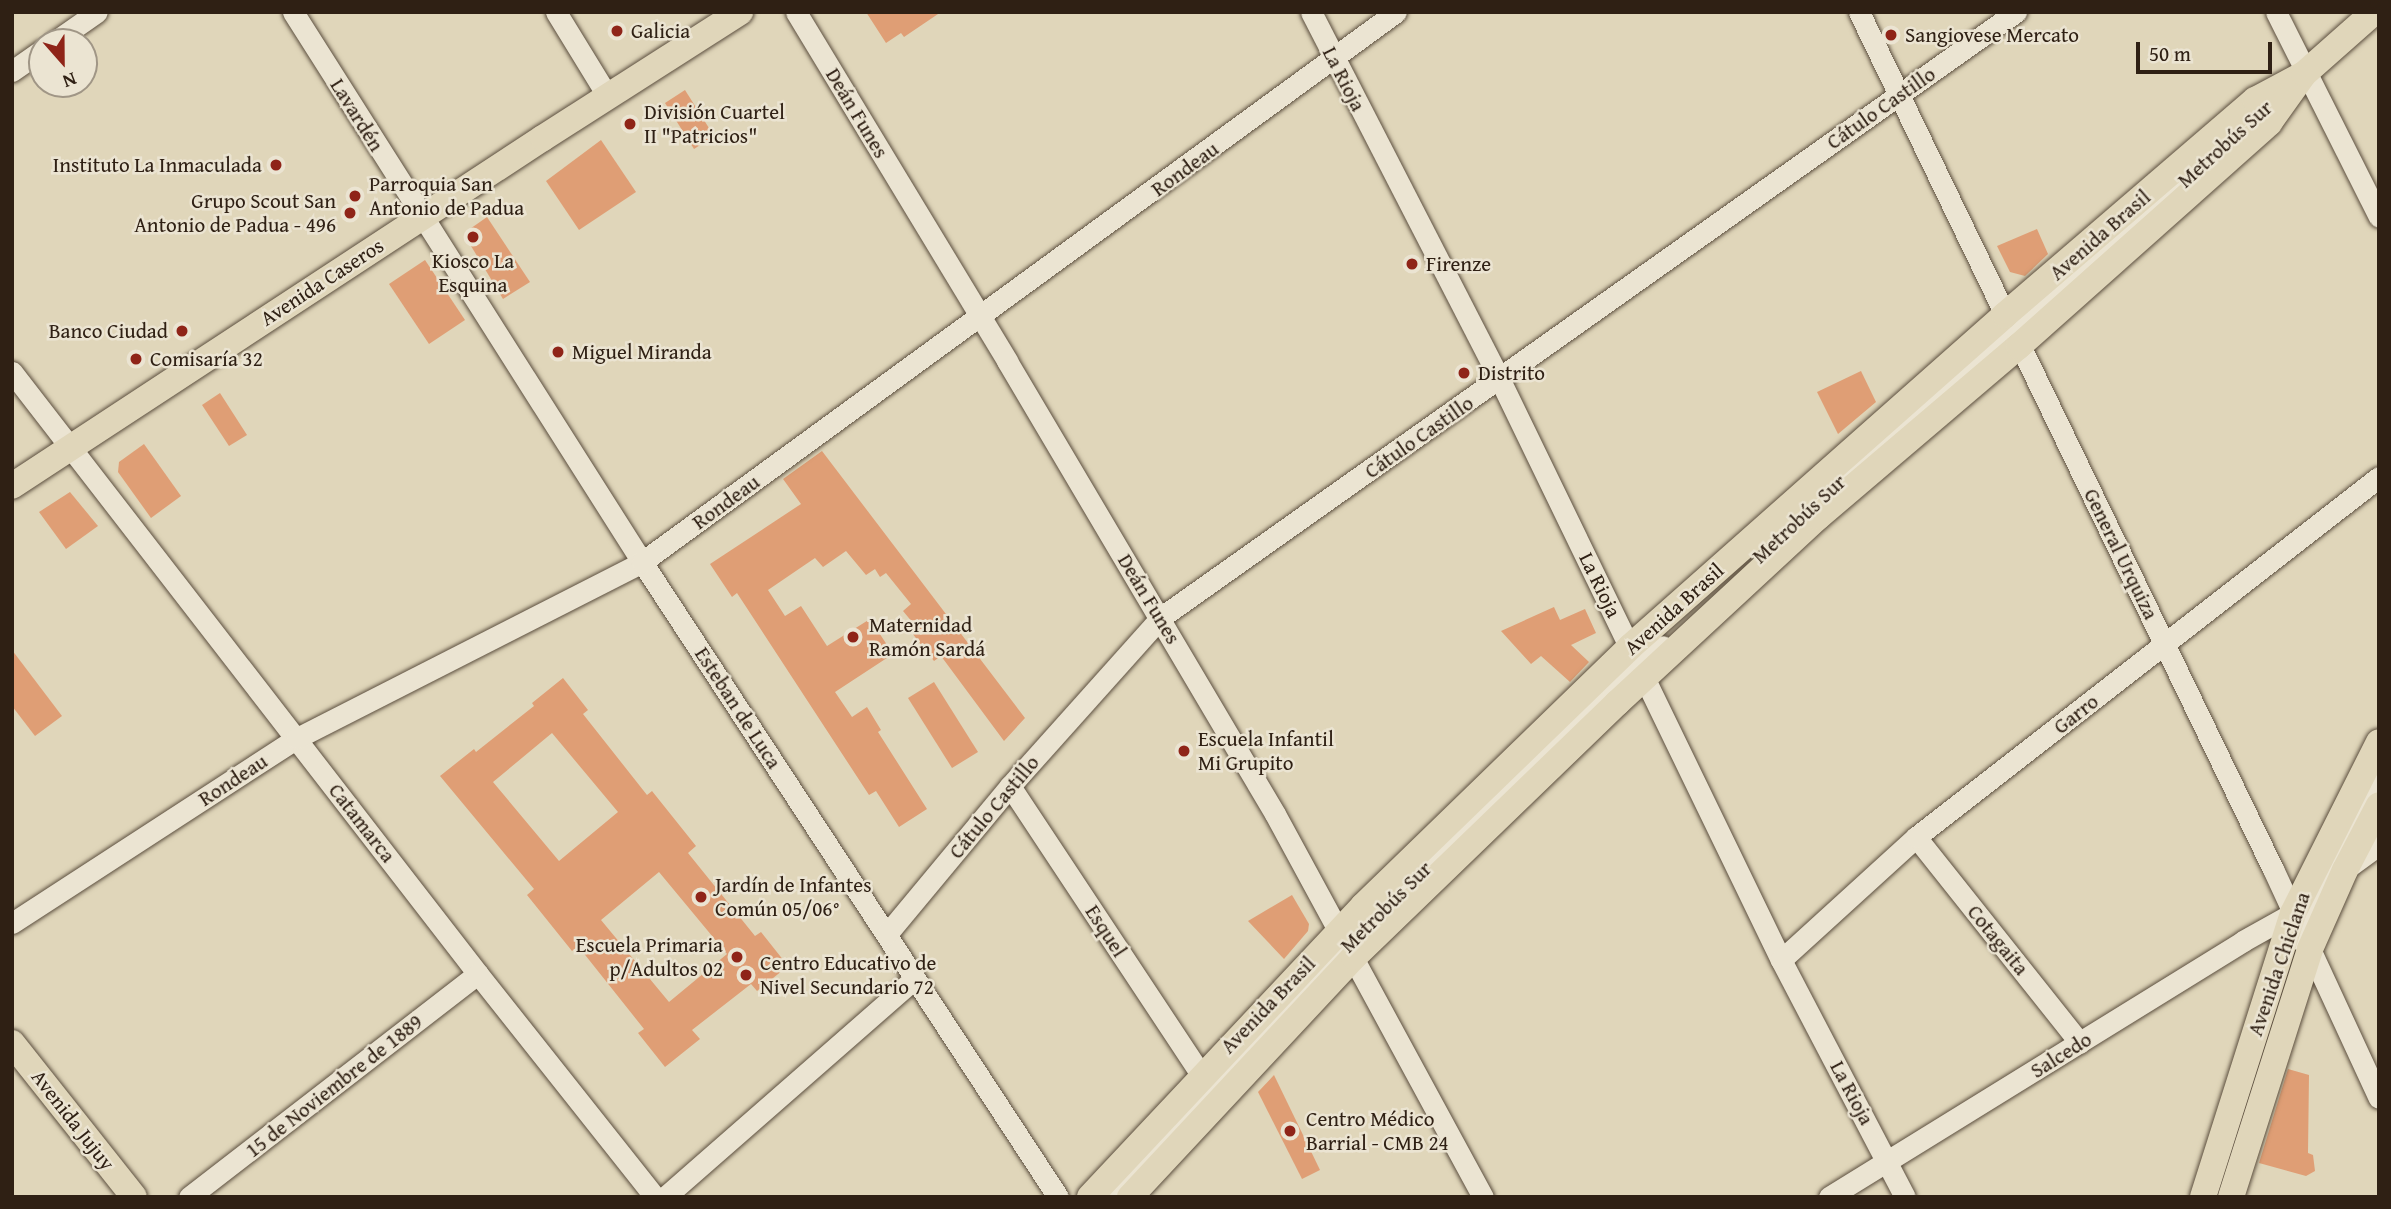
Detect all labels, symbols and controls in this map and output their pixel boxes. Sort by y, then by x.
place label: Galicia [631,18,690,44]
place label: Sangiovese Mercato [1905,22,2079,48]
marker: Galicia [609,23,625,39]
marker: Sangiovese Mercato [1883,27,1899,43]
north arrow [28,28,98,98]
scale bar [2139,28,2276,72]
text: 50 m [2149,38,2191,69]
street label: La Rioja [1317,43,1371,115]
street label: Cátulo Castillo [1822,61,1940,155]
street label: Deán Funes [820,63,894,163]
text: N [59,65,81,96]
street label: Lavardén [325,74,389,156]
street label: Metrobús Sur [2172,95,2278,193]
place label: División Cuartel II "Patricios" [644,99,785,149]
marker: División Cuartel II "Patricios" [622,116,638,132]
street label: Rondeau [1146,136,1224,202]
place label: Instituto La Inmaculada [53,152,262,178]
marker: Instituto La Inmaculada [268,157,284,173]
place label: Parroquia San Antonio de Padua [369,171,524,221]
street label: Avenida Brasil [2044,184,2156,286]
place label: Grupo Scout San Antonio de Padua - 496 [134,188,336,238]
marker: Parroquia San Antonio de Padua [347,188,363,204]
marker: Grupo Scout San Antonio de Padua - 496 [342,205,358,221]
marker: Kiosco La Esquina [465,229,481,245]
street label: Avenida Caseros [256,233,388,331]
place label: Kiosco La Esquina [432,248,514,298]
place label: Firenze [1426,251,1491,277]
marker: Firenze [1404,256,1420,272]
place label: Banco Ciudad [49,318,168,344]
marker: Banco Ciudad [174,323,190,339]
place label: Miguel Miranda [572,339,712,365]
marker: Miguel Miranda [550,344,566,360]
place label: Comisaría 32 [150,346,263,372]
marker: Comisaría 32 [128,351,144,367]
place label: Distrito [1478,360,1545,386]
marker: Distrito [1456,365,1472,381]
street label: Cátulo Castillo [1360,390,1478,484]
street label: Rondeau [687,469,765,535]
street label: Metrobús Sur [1747,469,1851,569]
street label: General Urquiza [2078,484,2164,624]
street label: La Rioja [1574,548,1626,622]
street label: Deán Funes [1112,549,1186,649]
street label: Avenida Brasil [1619,558,1729,660]
place label: Maternidad Ramón Sardá [869,612,985,662]
marker: Maternidad Ramón Sardá [843,627,863,647]
street label: Esteban de Luca [689,642,787,774]
street label: Garro [2049,689,2103,739]
place label: Escuela Infantil Mi Grupito [1198,726,1334,776]
marker: Escuela Infantil Mi Grupito [1176,743,1192,759]
street label: Rondeau [194,748,272,812]
street label: Cátulo Castillo [944,750,1044,864]
street label: Catamarca [323,778,401,868]
street label: Metrobús Sur [1335,856,1437,958]
place label: Jardín de Infantes Común 05/06° [715,872,872,922]
marker: Jardín de Infantes Común 05/06° [693,889,709,905]
street label: Avenida Chiclana [2243,889,2315,1039]
street label: Esquel [1080,900,1132,962]
street label: Cotagaita [1962,900,2034,980]
place label: Escuela Primaria p/Adultos 02 [576,932,723,982]
marker: Escuela Primaria p/Adultos 02 [729,949,745,965]
place label: Centro Educativo de Nivel Secundario 72 [760,950,936,1000]
street label: Avenida Brasil [1215,951,1321,1059]
marker: Centro Educativo de Nivel Secundario 72 [738,967,754,983]
street label: 15 de Noviembre de 1889 [240,1009,428,1163]
street label: Salcedo [2026,1027,2096,1083]
street label: La Rioja [1825,1057,1879,1129]
street label: Avenida Jujuy [26,1065,120,1175]
place label: Centro Médico Barrial - CMB 24 [1306,1106,1449,1156]
marker: Centro Médico Barrial - CMB 24 [1280,1121,1300,1141]

